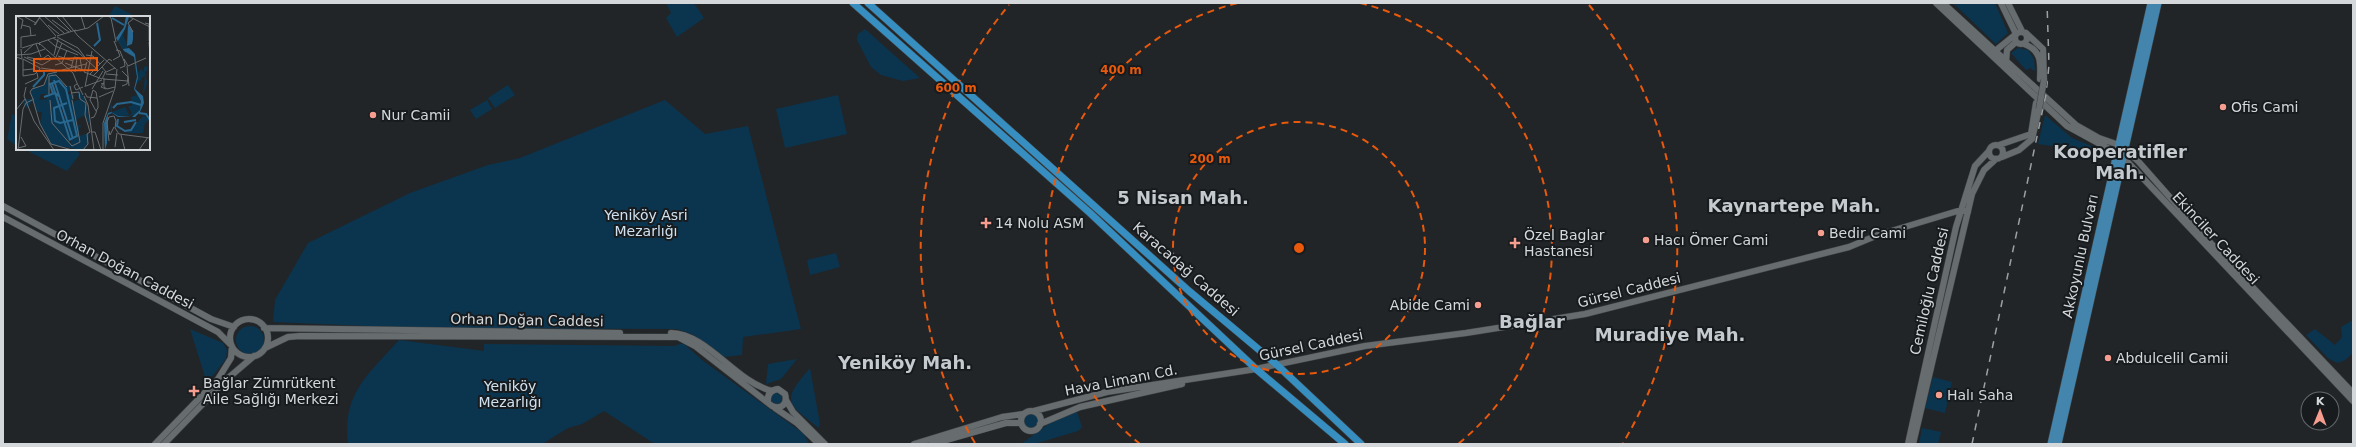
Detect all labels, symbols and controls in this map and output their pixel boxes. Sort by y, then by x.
inset map [16,16,150,150]
text: 400 m [1100,63,1142,77]
text: 600 m [935,81,977,95]
place label: Ofis Cami [2231,99,2298,115]
marker: Ofis Cami [2218,102,2228,112]
place label: Nur Camii [381,107,450,123]
marker: Nur Camii [368,110,378,120]
district label: Kooperatifler Mah. [2053,141,2187,183]
text: 200 m [1189,152,1231,166]
district label: 5 Nisan Mah. [1117,187,1249,208]
street label: Ekinciler Caddesi [2169,189,2263,287]
street label: Akkoyunlu Bulvarı [2059,193,2101,319]
district label: Kaynartepe Mah. [1708,195,1881,216]
park label: Yeniköy Asri Mezarlığı [603,207,688,239]
place label: 14 Nolu ASM [995,215,1084,231]
marker: 14 Nolu ASM [980,217,992,229]
street label: Karacadağ Caddesi [1130,219,1242,319]
place label: Bedir Cami [1829,225,1906,241]
street label: Orhan Doğan Caddesi [54,226,196,312]
place label: Özel Baglar Hastanesi [1524,226,1605,259]
street label: Cemiloğlu Caddesi [1907,226,1951,356]
marker: Bedir Cami [1816,228,1826,238]
place label: Hacı Ömer Cami [1654,231,1769,248]
marker: Hacı Ömer Cami [1641,235,1651,245]
marker: Özel Baglar Hastanesi [1509,237,1521,249]
centre of rings [1292,241,1306,255]
street label: Gürsel Caddesi [1576,269,1682,311]
place label: Abide Cami [1390,297,1470,313]
marker: Abide Cami [1473,300,1483,310]
street label: Orhan Doğan Caddesi [450,311,604,329]
district label: Bağlar [1499,311,1565,332]
district label: Muradiye Mah. [1595,324,1745,345]
street label: Gürsel Caddesi [1258,326,1364,364]
place label: Abdulcelil Camii [2116,350,2228,366]
district label: Yeniköy Mah. [837,352,972,373]
marker: Abdulcelil Camii [2103,353,2113,363]
street label: Hava Limanı Cd. [1063,361,1179,399]
place label: Bağlar Zümrütkent Aile Sağlığı Merkezi [203,375,339,407]
park label: Yeniköy Mezarlığı [479,378,541,410]
marker: Bağlar Zümrütkent Aile Sağlığı Merkezi [188,385,200,397]
place label: Halı Saha [1947,387,2013,403]
marker: Halı Saha [1934,390,1944,400]
north arrow [2300,391,2340,431]
text: K [2316,395,2325,408]

